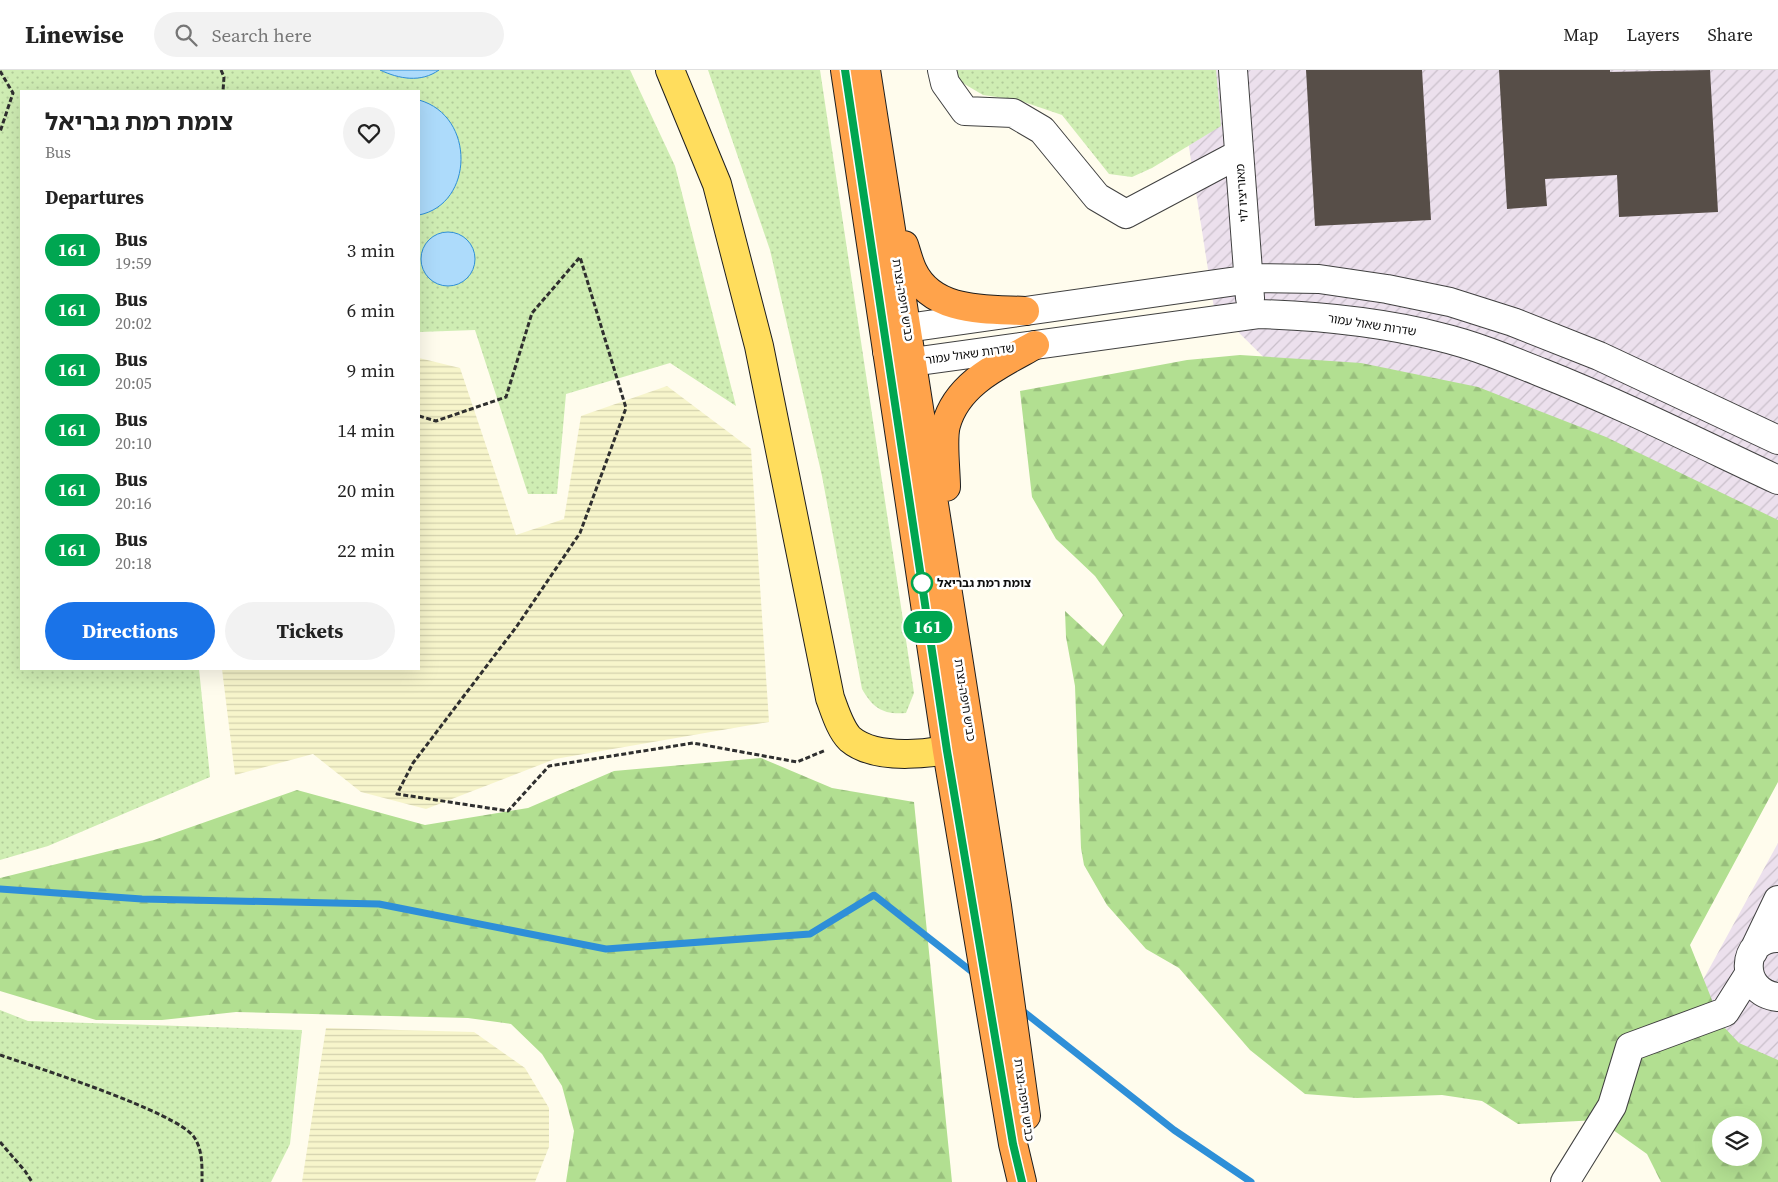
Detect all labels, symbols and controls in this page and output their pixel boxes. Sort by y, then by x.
search box [154,12,504,57]
text: Linewise [25,18,124,51]
icon: search [172,21,200,49]
text: Search here [212,22,312,48]
text: Map [1563,22,1598,47]
text: Layers [1626,22,1679,47]
text: Share [1707,22,1753,47]
text: צומת רמת גבריאל [45,105,233,138]
button: heart [343,107,395,159]
text: Bus [45,141,71,163]
street label: מאוריציו לוי [1232,163,1252,223]
text: Departures [45,184,144,210]
text: Bus [115,226,147,252]
text: 161 [58,237,87,262]
text: 3 min [347,237,395,263]
text: 19:59 [115,252,152,274]
street label: כביש חיפה-נצרת [889,258,917,342]
text: Bus [115,286,147,312]
text: 161 [58,297,87,322]
text: 6 min [347,297,395,323]
street label: שדרות שאול עמור [1327,310,1417,340]
text: 20:02 [115,312,152,334]
street label: שדרות שאול עמור [925,340,1015,368]
text: Bus [115,346,147,372]
text: 161 [58,357,87,382]
text: 9 min [347,357,395,383]
text: 20:05 [115,372,152,394]
text: Bus [115,406,147,432]
text: 161 [58,417,87,442]
text: 14 min [337,417,395,443]
text: 20:10 [115,432,152,454]
text: Bus [115,466,147,492]
text: 161 [58,477,87,502]
text: 20 min [337,477,395,503]
text: 20:16 [115,492,152,514]
text: Bus [115,526,147,552]
text: 161 [58,537,87,562]
text: 22 min [337,537,395,563]
text: 20:18 [115,552,152,574]
marker: צומת רמת גבריאל [911,572,933,594]
place label: צומת רמת גבריאל [937,575,1031,591]
button: Directions [45,602,215,660]
button: Tickets [225,602,395,660]
line badge: 161 [899,611,957,643]
text: 161 [913,614,943,639]
street label: כביש חיפה-נצרת [951,658,979,742]
street label: כביש חיפה-נצרת [1010,1058,1038,1142]
map controls [1712,1116,1762,1166]
button: layers [1712,1116,1762,1166]

